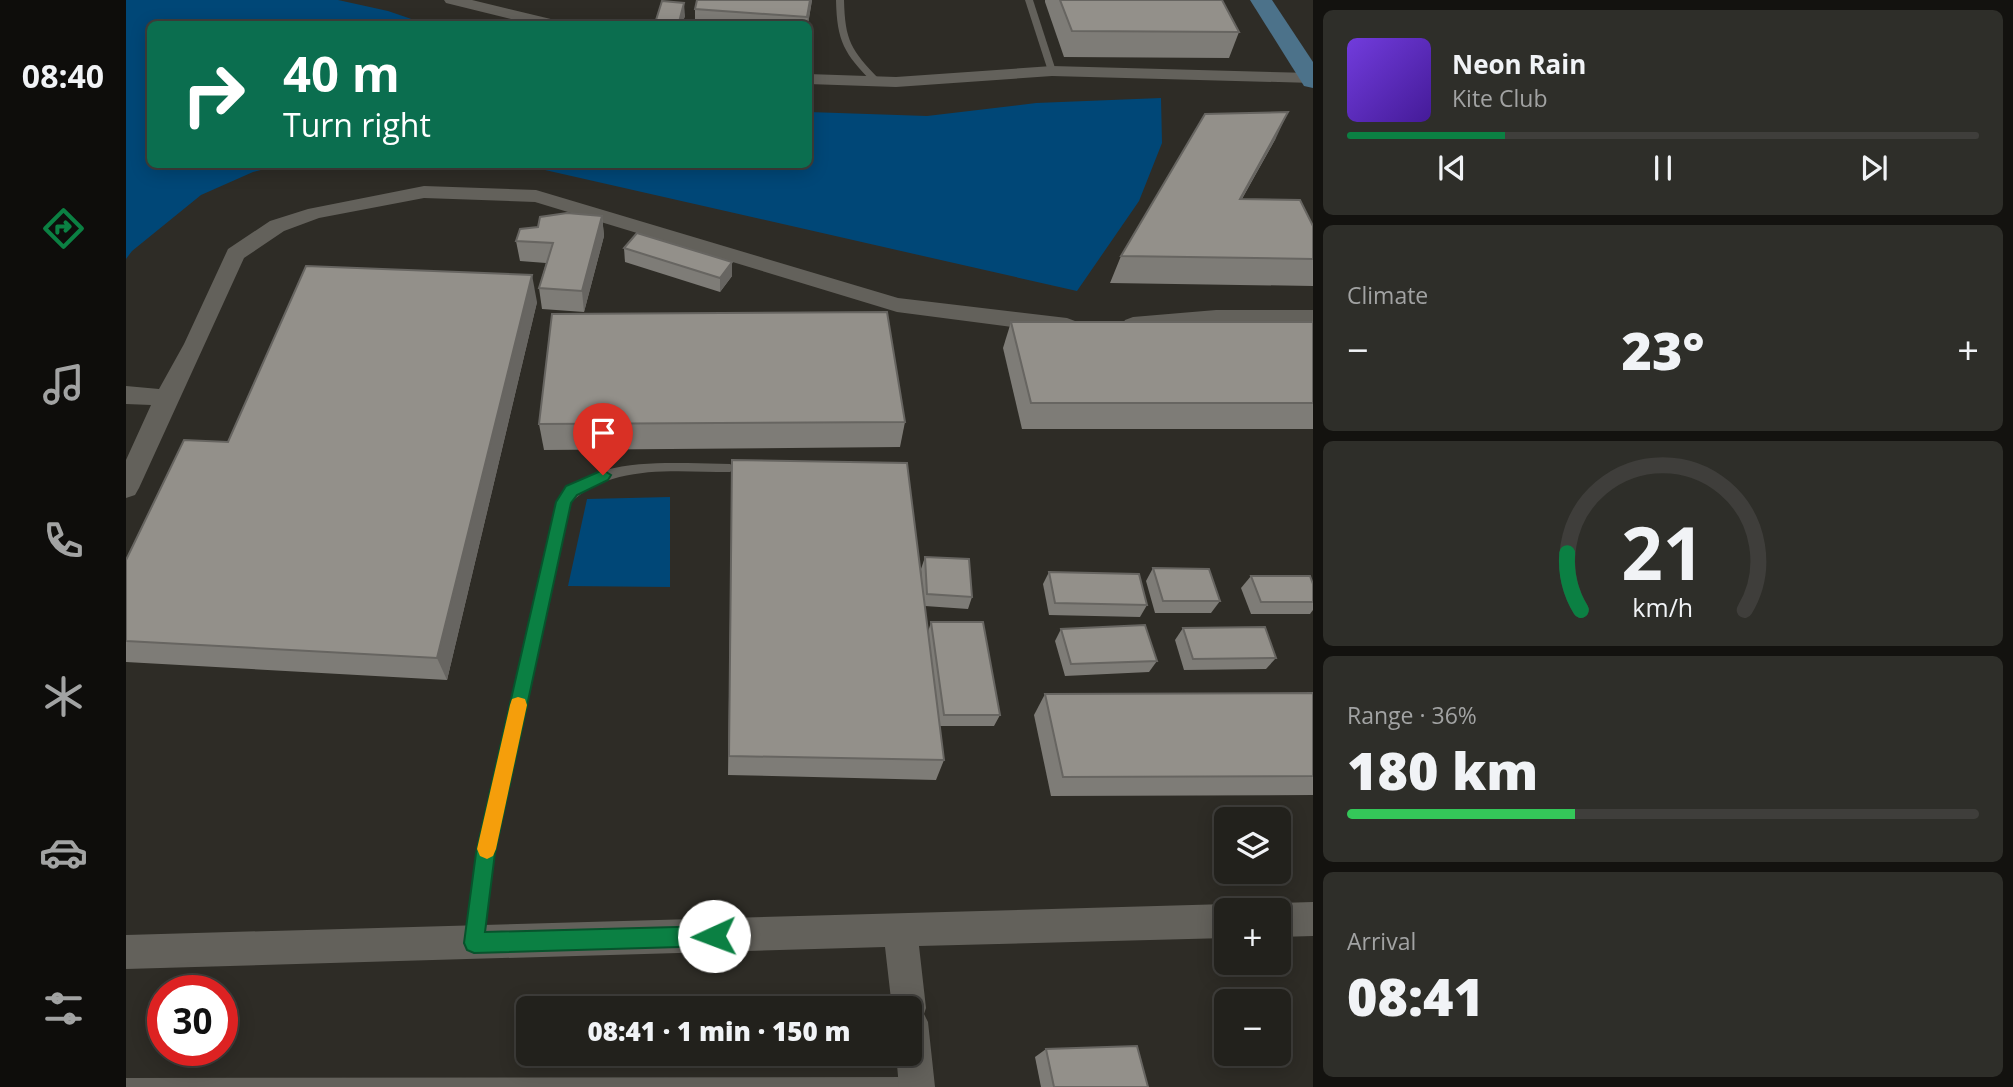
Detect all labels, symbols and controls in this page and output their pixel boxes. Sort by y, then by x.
text: 40 m [283,40,400,106]
text: Neon Rain [1452,46,1586,82]
icon: right [168,49,259,140]
text: 08:40 [22,54,104,97]
text: Kite Club [1452,82,1547,114]
text: Turn right [283,103,431,146]
icon: previous [1433,149,1471,187]
icon: pause [1644,149,1682,187]
icon: next [1855,149,1893,187]
icon: directions [39,204,88,253]
text: Climate [1347,279,1428,311]
text: 23° [1622,314,1704,385]
text: − [1347,323,1369,375]
text: + [1957,323,1979,375]
icon: music [39,360,88,409]
pin [573,403,633,475]
icon: arrive [584,414,622,452]
text: 21 [1621,502,1705,601]
icon: phone [39,516,88,565]
text: km/h [1633,589,1693,623]
icon: climate [39,672,88,721]
text: Range · 36% [1347,699,1477,731]
text: 180 km [1347,734,1538,805]
map controls [1214,807,1291,1066]
button: layers [1214,807,1291,884]
icon: car [39,828,88,877]
button: + [1214,898,1291,975]
position arrow [677,899,751,973]
text: Arrival [1347,925,1416,957]
text: 08:41 [1347,960,1484,1031]
speed limit sign: 30 [147,975,238,1066]
icon: filters [39,984,88,1033]
button: − [1214,989,1291,1066]
text: 08:41 · 1 min · 150 m [588,1013,850,1049]

